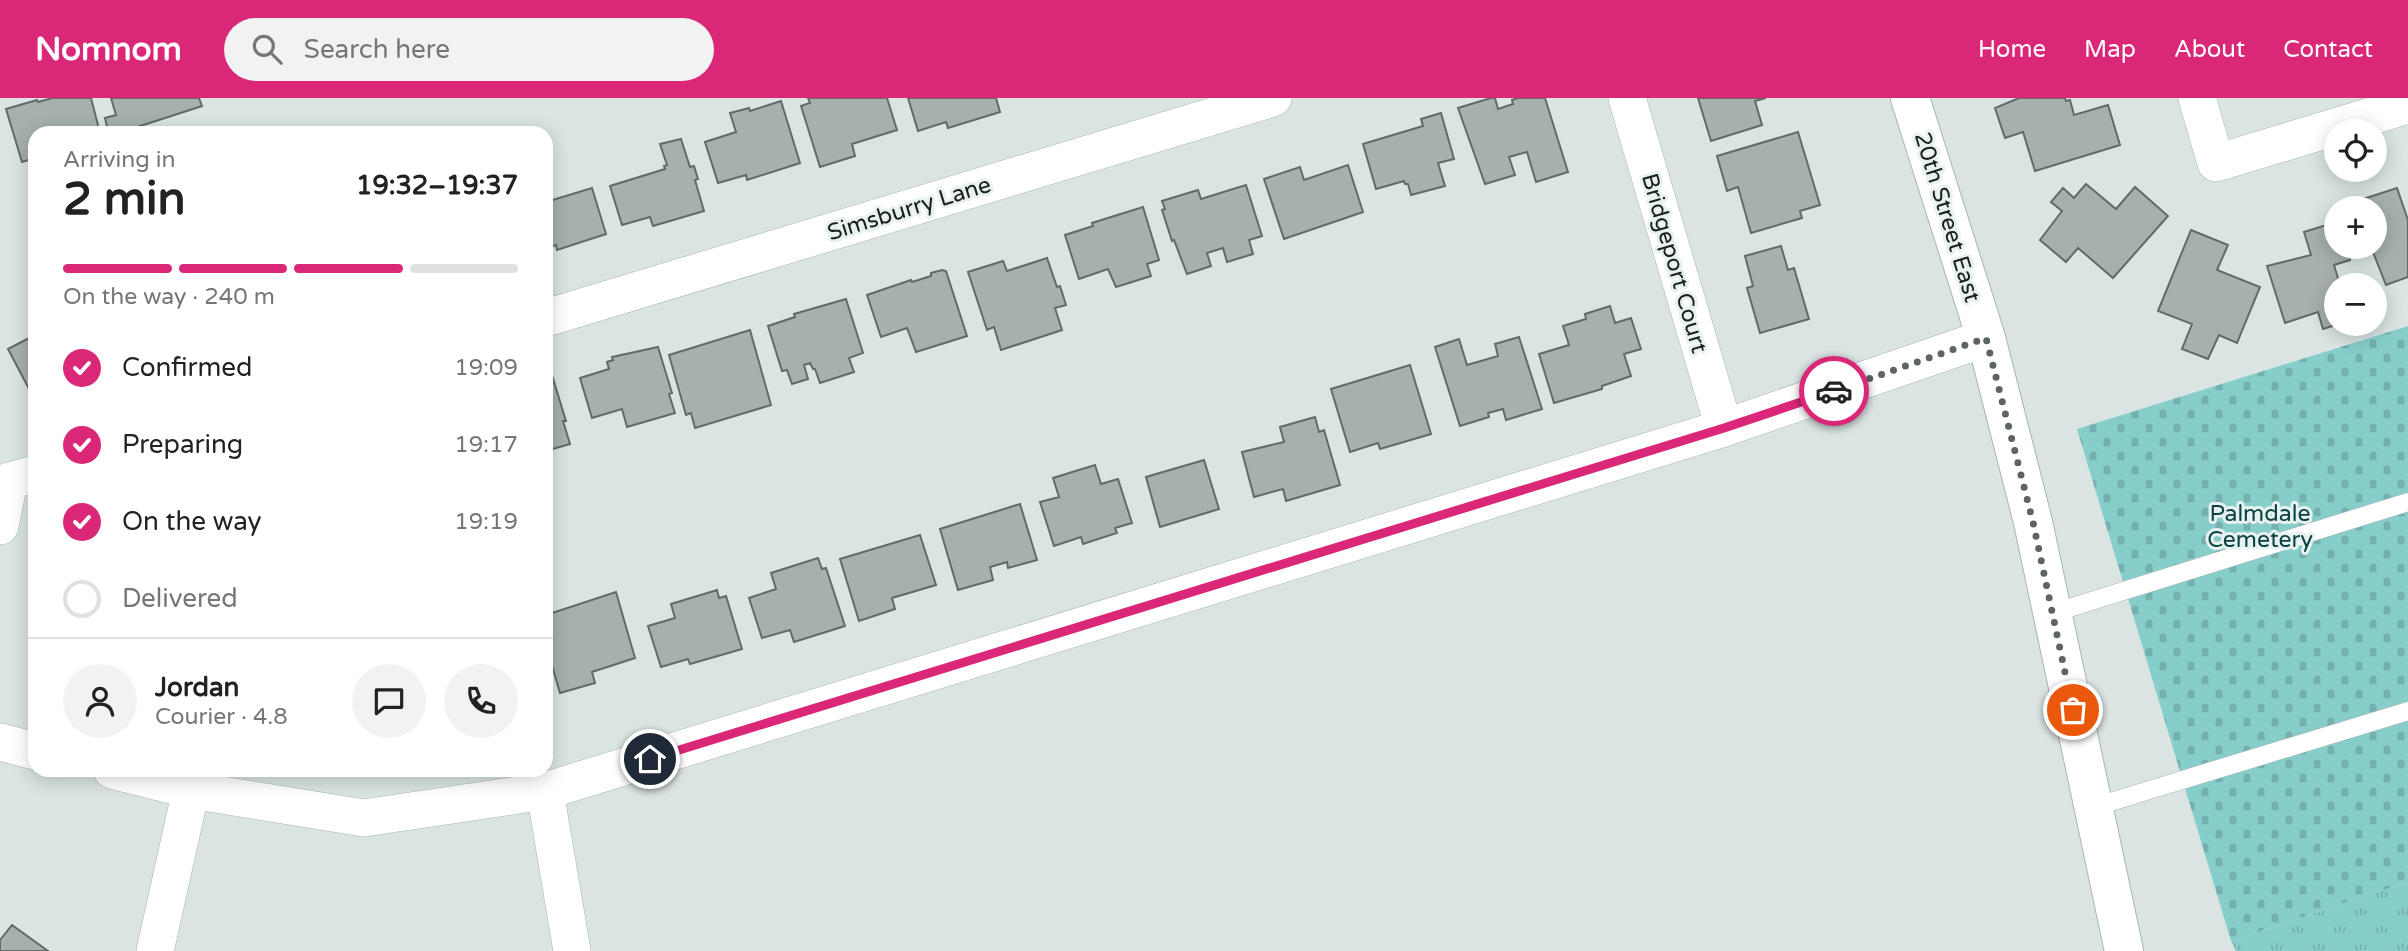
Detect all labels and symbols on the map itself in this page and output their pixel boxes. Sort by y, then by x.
street label: 20th Street East [1908,129,1986,306]
street label: Bridgeport Court [1635,170,1713,357]
street label: Simsburry Lane [824,171,994,247]
courier [1799,356,1869,426]
park label: Palmdale Cemetery [2207,500,2313,554]
pin [2043,680,2103,740]
pin [620,729,680,789]

